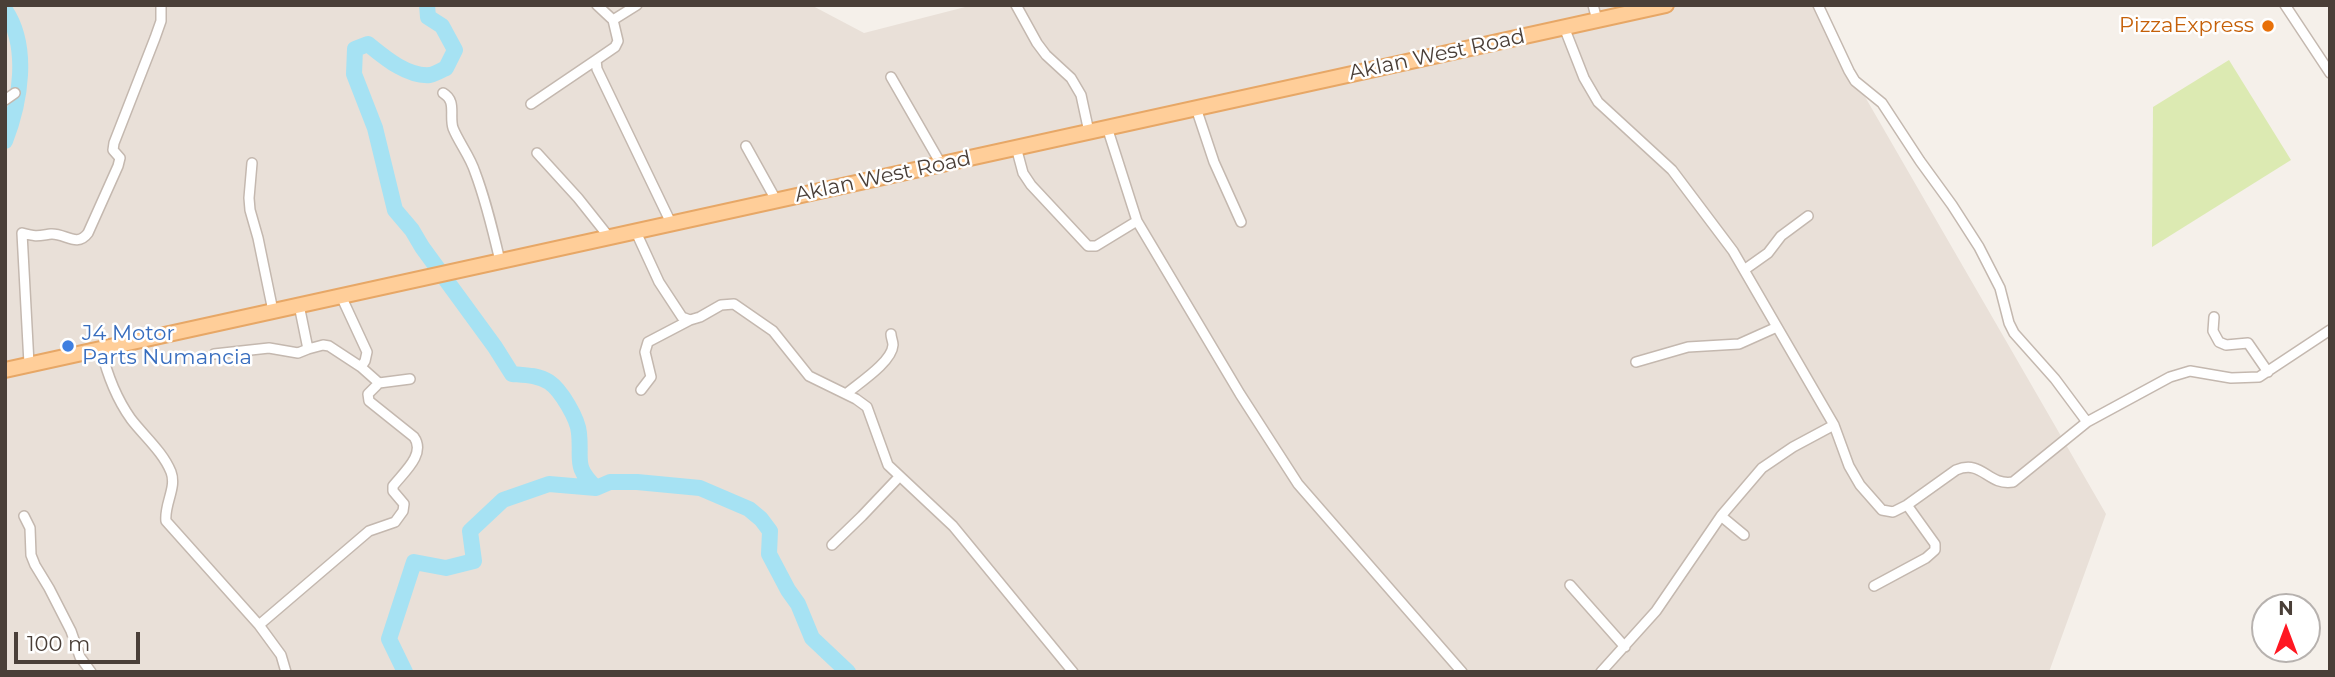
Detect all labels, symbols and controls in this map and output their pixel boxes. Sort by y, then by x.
place label: PizzaExpress [2119,13,2254,39]
marker: PizzaExpress [2260,18,2276,34]
street label: Aklan West Road [1347,24,1527,86]
street label: Aklan West Road [793,146,973,208]
place label: J4 Motor Parts Numancia [82,321,252,371]
marker: J4 Motor Parts Numancia [60,338,76,354]
north arrow [2251,593,2321,663]
text: N [2278,597,2294,620]
scale bar [18,618,144,662]
text: 100 m [27,631,90,656]

